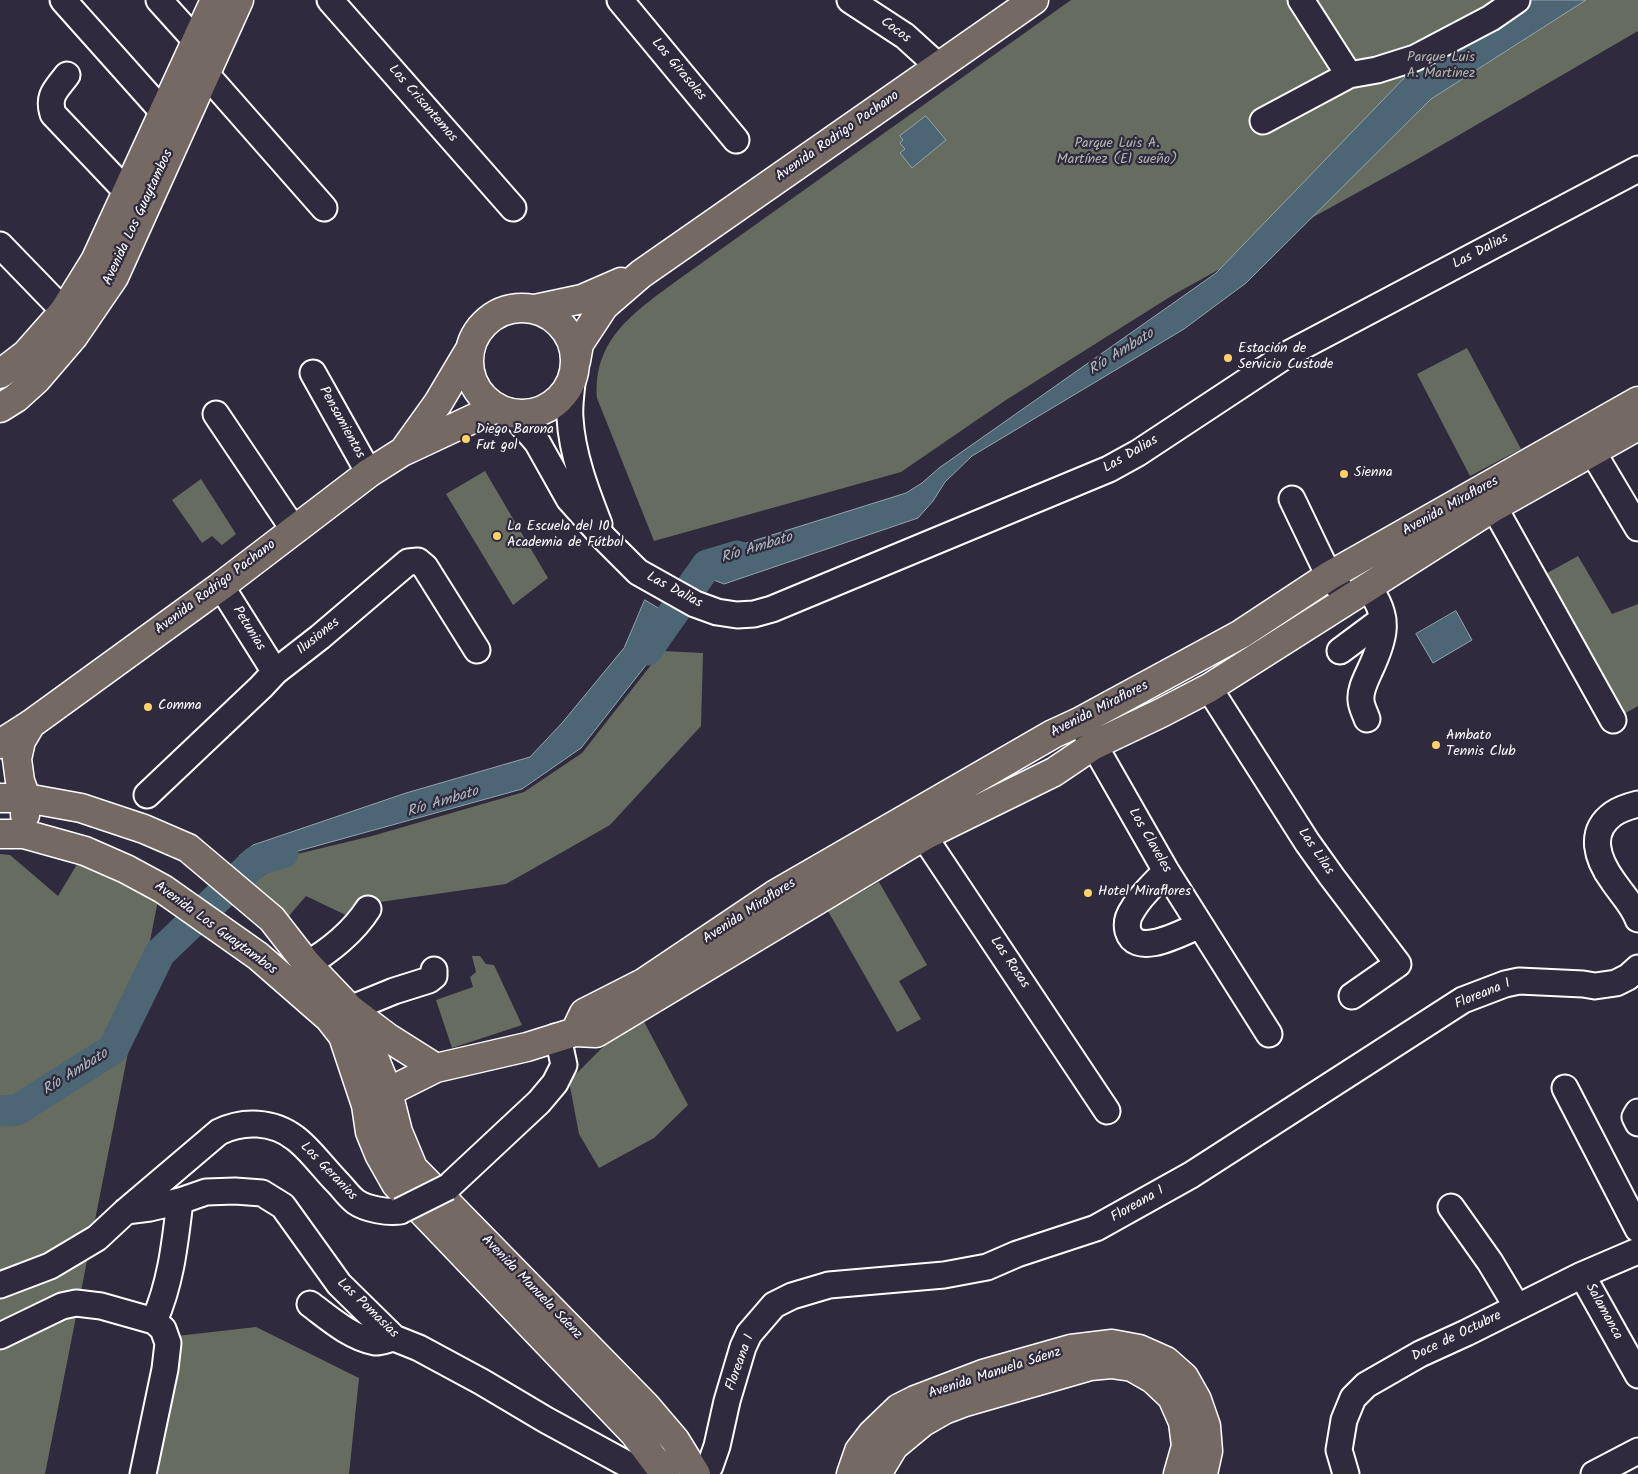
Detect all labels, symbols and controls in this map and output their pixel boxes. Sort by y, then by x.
street label: Cocos [877,14,913,48]
street label: Los Girasoles [647,35,709,105]
park label: Parque Luis A. Martinez [1407,51,1475,84]
street label: Los Crisantemos [384,62,460,146]
street label: Avenida Rodrigo Pachano [773,88,903,186]
park label: Parque Luis A. Martínez (El sueño) [1057,137,1177,170]
street label: Avenida Los Guaytambos [100,148,178,288]
street label: Las Dalias [1450,230,1512,274]
water label: Río Ambato [1086,326,1158,380]
place label: Estación de Servicio Custode [1238,342,1333,374]
marker: Estación de Servicio Custode [1222,352,1234,364]
street label: Pensamientos [314,384,368,462]
place label: Diego Barona Fut gol [476,423,554,456]
marker: Diego Barona Fut gol [460,433,472,445]
street label: Las Dalias [1101,433,1161,477]
place label: Sienna [1354,466,1393,482]
marker: Sienna [1338,468,1350,480]
street label: Avenida Miraflores [1400,474,1502,540]
place label: La Escuela del 10 Academia de Fútbol [507,520,624,552]
marker: La Escuela del 10 Academia de Fútbol [491,530,503,542]
water label: Río Ambato [719,530,795,568]
street label: Avenida Rodrigo Pachano [152,537,280,639]
street label: Las Dalias [643,569,705,613]
street label: Petunias [228,604,268,654]
street label: Ilusiones [294,615,344,659]
street label: Avenida Miraflores [1048,678,1152,742]
place label: Comma [158,699,202,715]
marker: Comma [142,701,154,713]
place label: Ambato Tennis Club [1446,729,1516,762]
marker: Ambato Tennis Club [1430,739,1442,751]
water label: Río Ambato [405,784,481,822]
street label: Los Claveles [1124,806,1174,876]
street label: Las Lilas [1293,825,1337,879]
street label: Avenida Miraflores [701,876,799,948]
street label: Avenida Los Guaytambos [150,879,280,979]
place label: Hotel Miraflores [1098,885,1191,901]
marker: Hotel Miraflores [1082,887,1094,899]
street label: Las Rosas [986,934,1032,992]
street label: Floreana I [1453,976,1513,1014]
water label: Río Ambato [40,1046,112,1100]
street label: Los Geranios [296,1139,360,1205]
street label: Floreana I [1108,1183,1168,1227]
street label: Avenida Manuela Sáenz [477,1232,585,1344]
street label: Las Pomasias [333,1275,401,1343]
street label: Salamanca [1581,1281,1625,1343]
street label: Doce de Octubre [1409,1308,1505,1366]
street label: Floreana I [723,1333,759,1393]
street label: Avenida Manuela Sáenz [927,1345,1063,1403]

